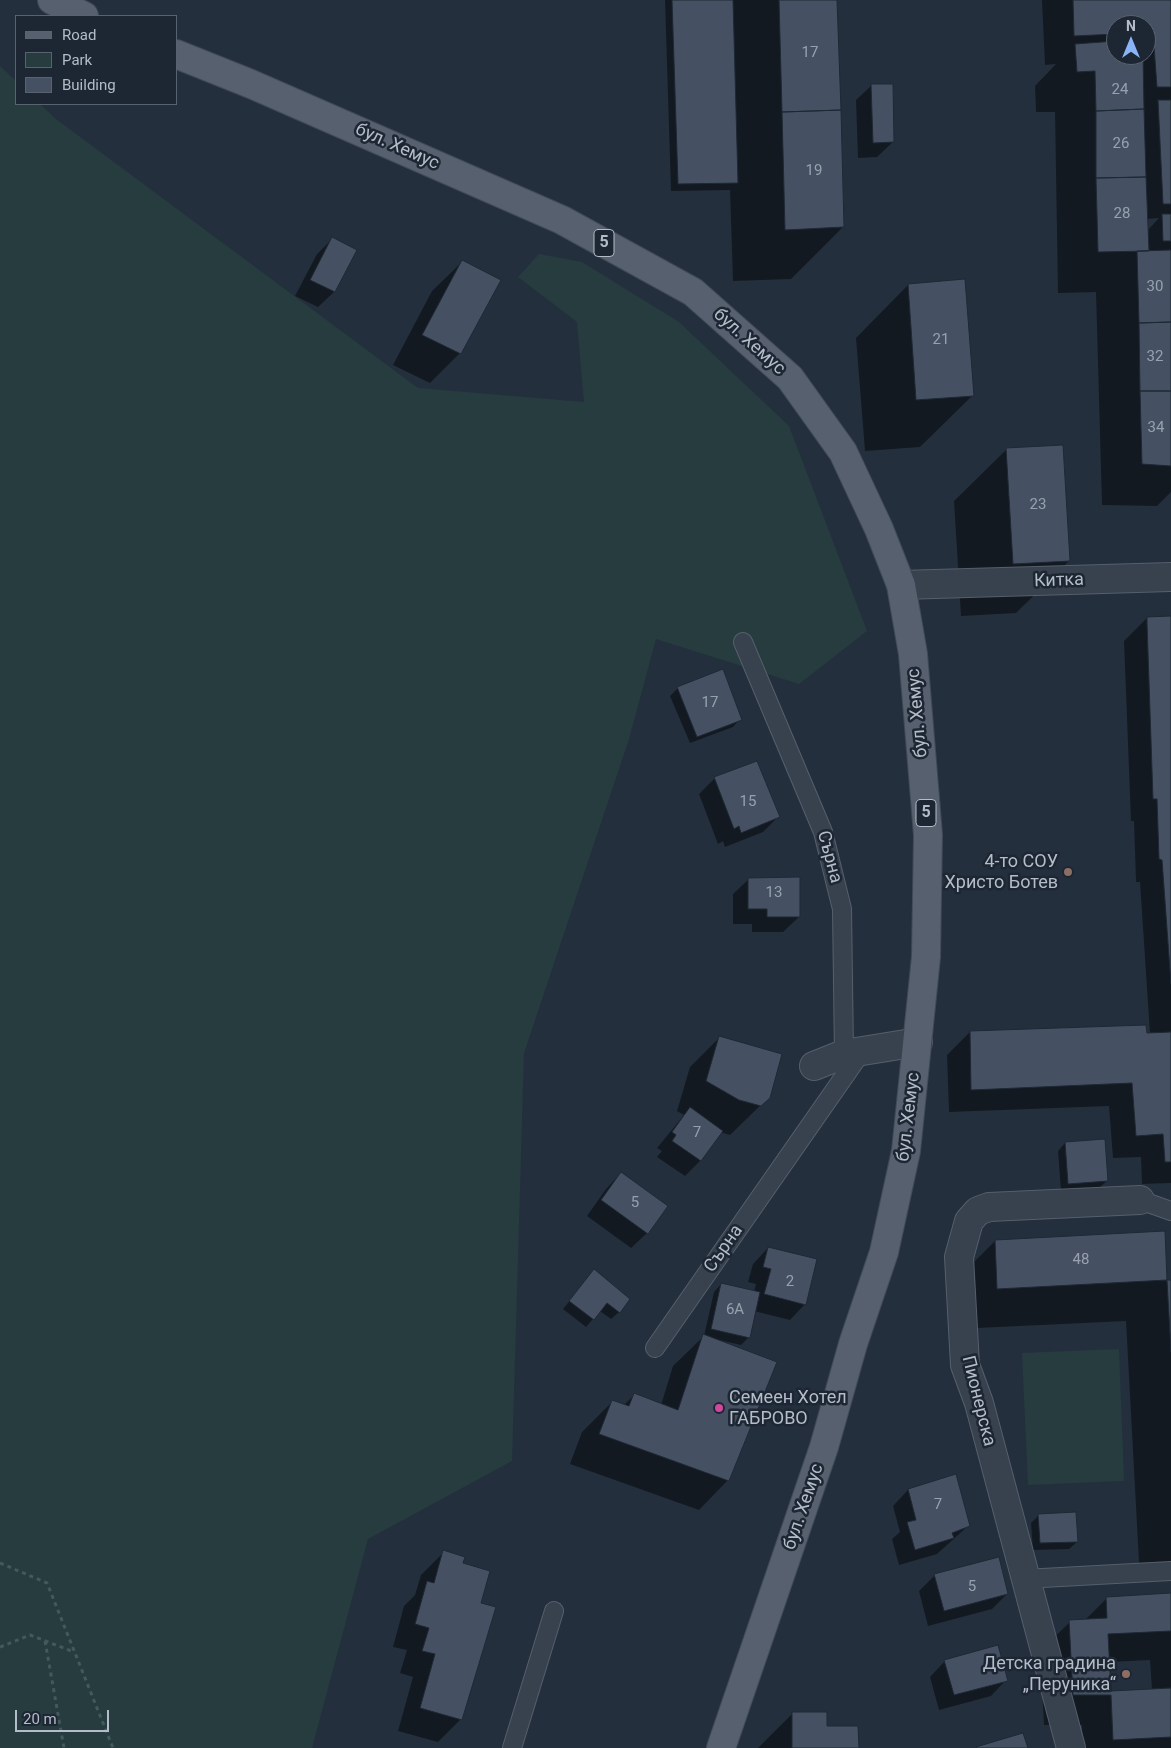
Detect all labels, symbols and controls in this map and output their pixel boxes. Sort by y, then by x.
legend [15,15,178,105]
north arrow [1106,15,1156,65]
text: N [1126,18,1136,34]
text: Road [62,26,96,44]
house number: 17 [802,44,818,62]
text: Park [62,51,92,69]
text: Building [62,76,116,94]
house number: 24 [1112,81,1128,99]
street label: бул. Хемус [352,119,442,175]
house number: 26 [1113,135,1129,153]
house number: 19 [806,162,822,180]
house number: 28 [1114,205,1130,223]
road number: 5 [594,230,614,256]
house number: 30 [1147,278,1163,296]
street label: бул. Хемус [709,304,789,380]
house number: 21 [933,331,949,349]
house number: 32 [1147,348,1163,366]
house number: 34 [1148,419,1164,437]
house number: 23 [1030,496,1046,514]
street label: Китка [1034,569,1084,593]
street label: бул. Хемус [903,667,933,759]
house number: 17 [702,694,718,712]
house number: 15 [740,793,756,811]
road number: 5 [916,800,936,826]
street label: Сърна [812,829,846,885]
place label: 4-то СОУ Христо Ботев [945,851,1058,894]
marker: 4-то СОУ Христо Ботев [1062,866,1074,878]
house number: 13 [766,884,782,902]
street label: бул. Хемус [893,1071,925,1163]
house number: 7 [693,1124,701,1142]
house number: 5 [631,1194,639,1212]
street label: Сърна [700,1221,748,1277]
house number: 48 [1073,1251,1089,1269]
house number: 2 [786,1273,794,1291]
house number: 6А [726,1301,744,1319]
street label: Пионерска [956,1354,1000,1448]
place label: Семеен Хотел ГАБРОВО [729,1387,847,1430]
marker: Семеен Хотел ГАБРОВО [713,1402,725,1414]
street label: бул. Хемус [779,1461,829,1553]
house number: 7 [934,1496,942,1514]
house number: 5 [968,1578,976,1596]
place label: Детска градина „Перуника“ [983,1653,1116,1696]
marker: Детска градина „Перуника“ [1120,1668,1132,1680]
scale bar [18,1700,111,1732]
text: 20 m [23,1710,57,1728]

